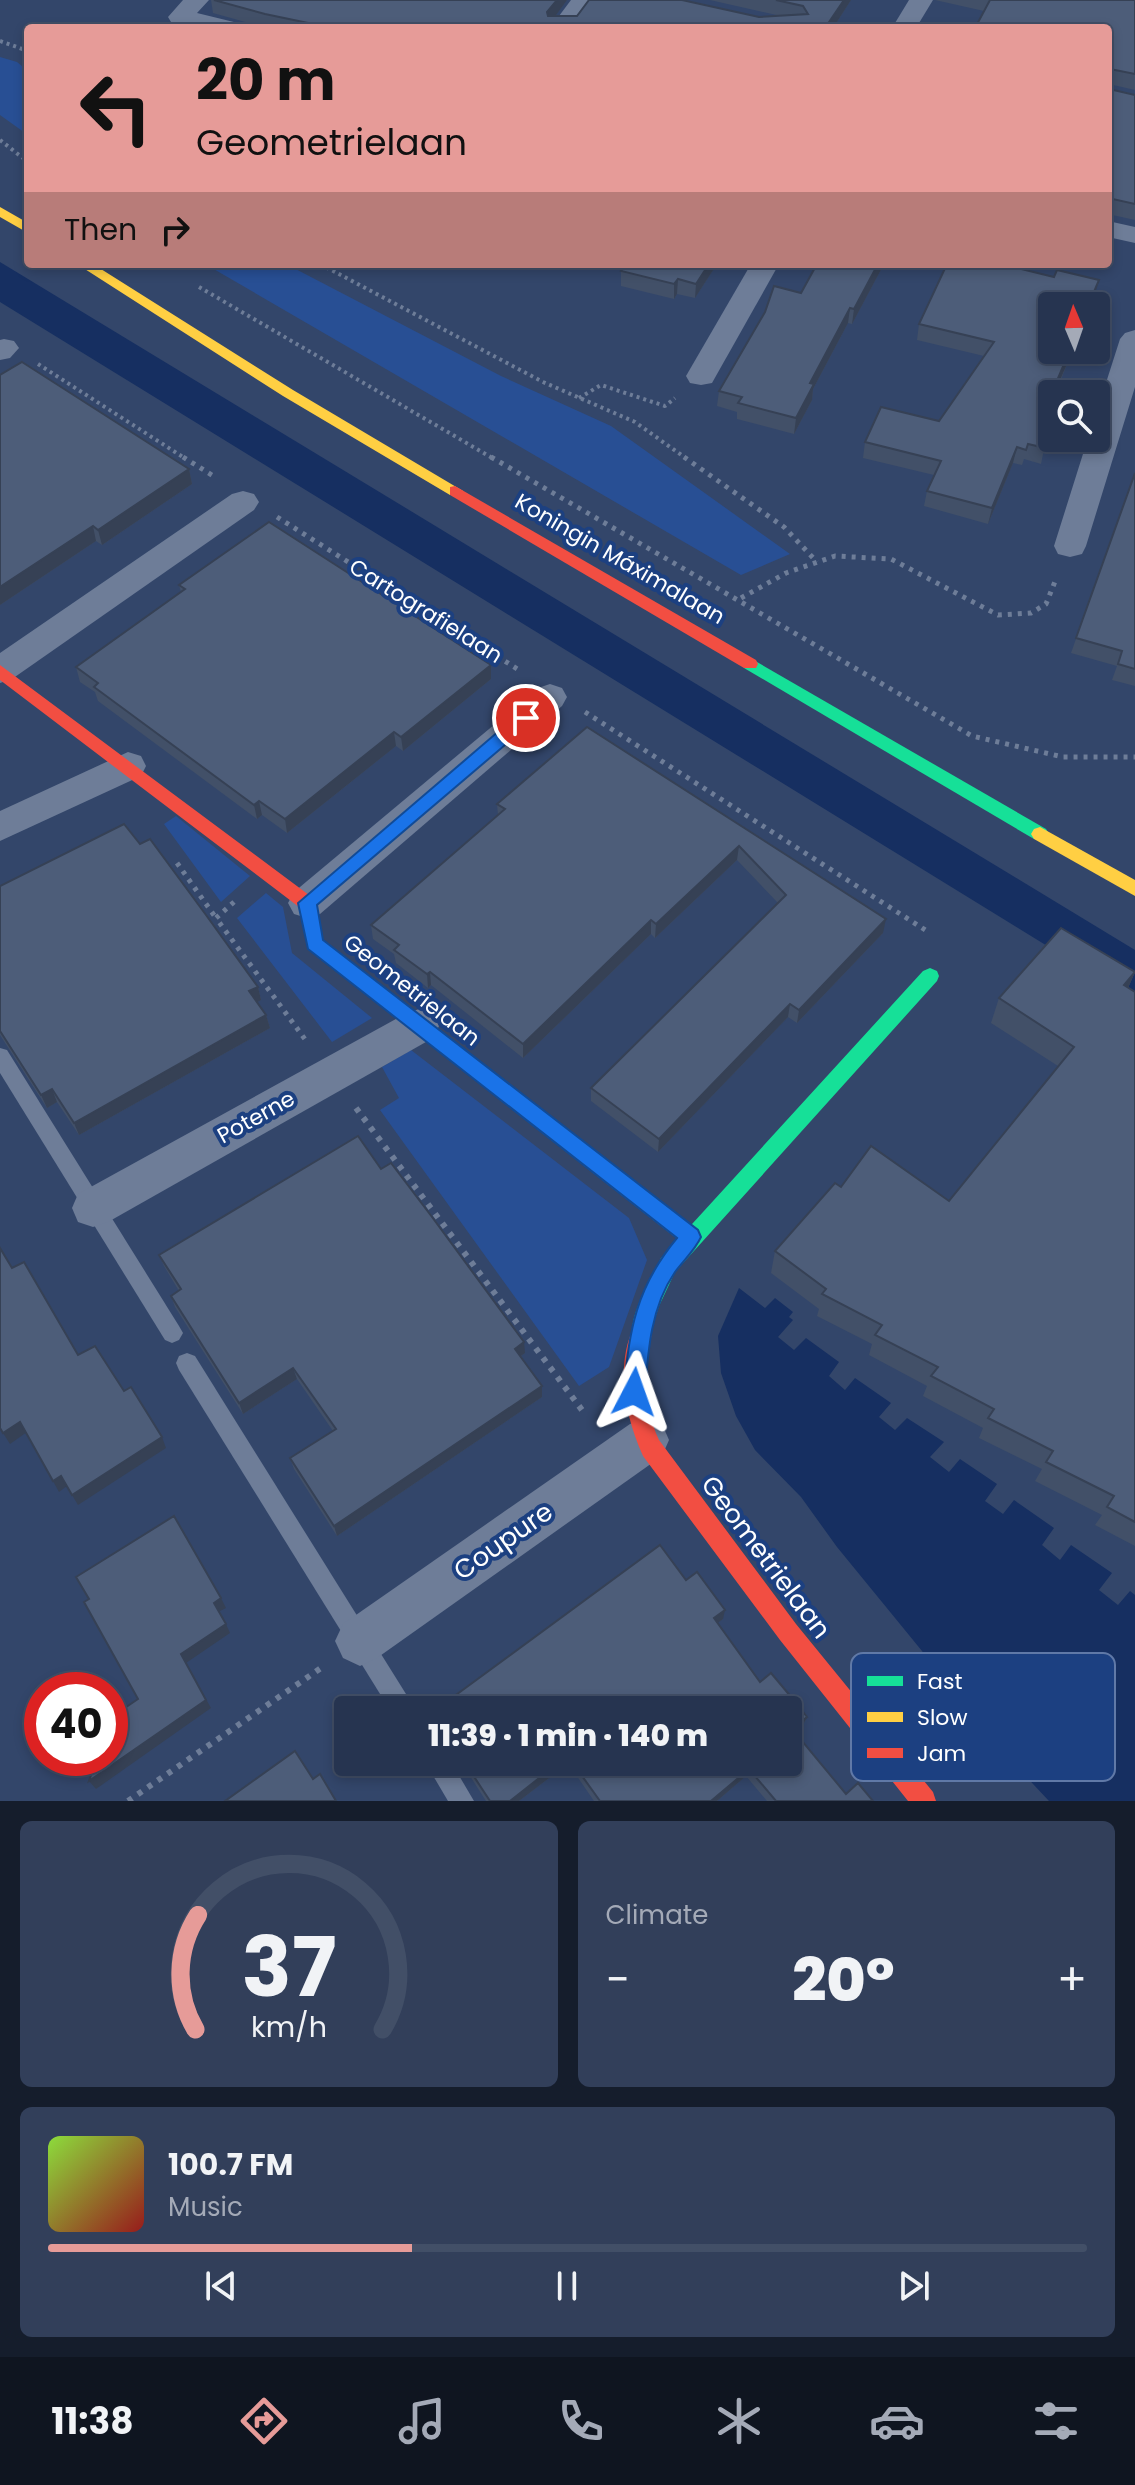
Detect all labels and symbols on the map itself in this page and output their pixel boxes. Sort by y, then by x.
north arrow [1038,292,1110,364]
street label: Koningin Máximalaan [509,486,731,632]
street label: Cartografielaan [343,551,509,671]
pin [492,684,560,752]
street label: Geometrielaan [337,927,487,1053]
street label: Poterne [212,1083,300,1151]
position arrow [592,1350,676,1434]
street label: Geometrielaan [693,1468,839,1646]
street label: Coupure [446,1494,560,1588]
legend [851,1653,1115,1781]
text: Fast [917,1666,962,1697]
speed limit sign: 40 [24,1672,128,1776]
text: Slow [917,1702,967,1733]
text: Jam [917,1738,966,1769]

